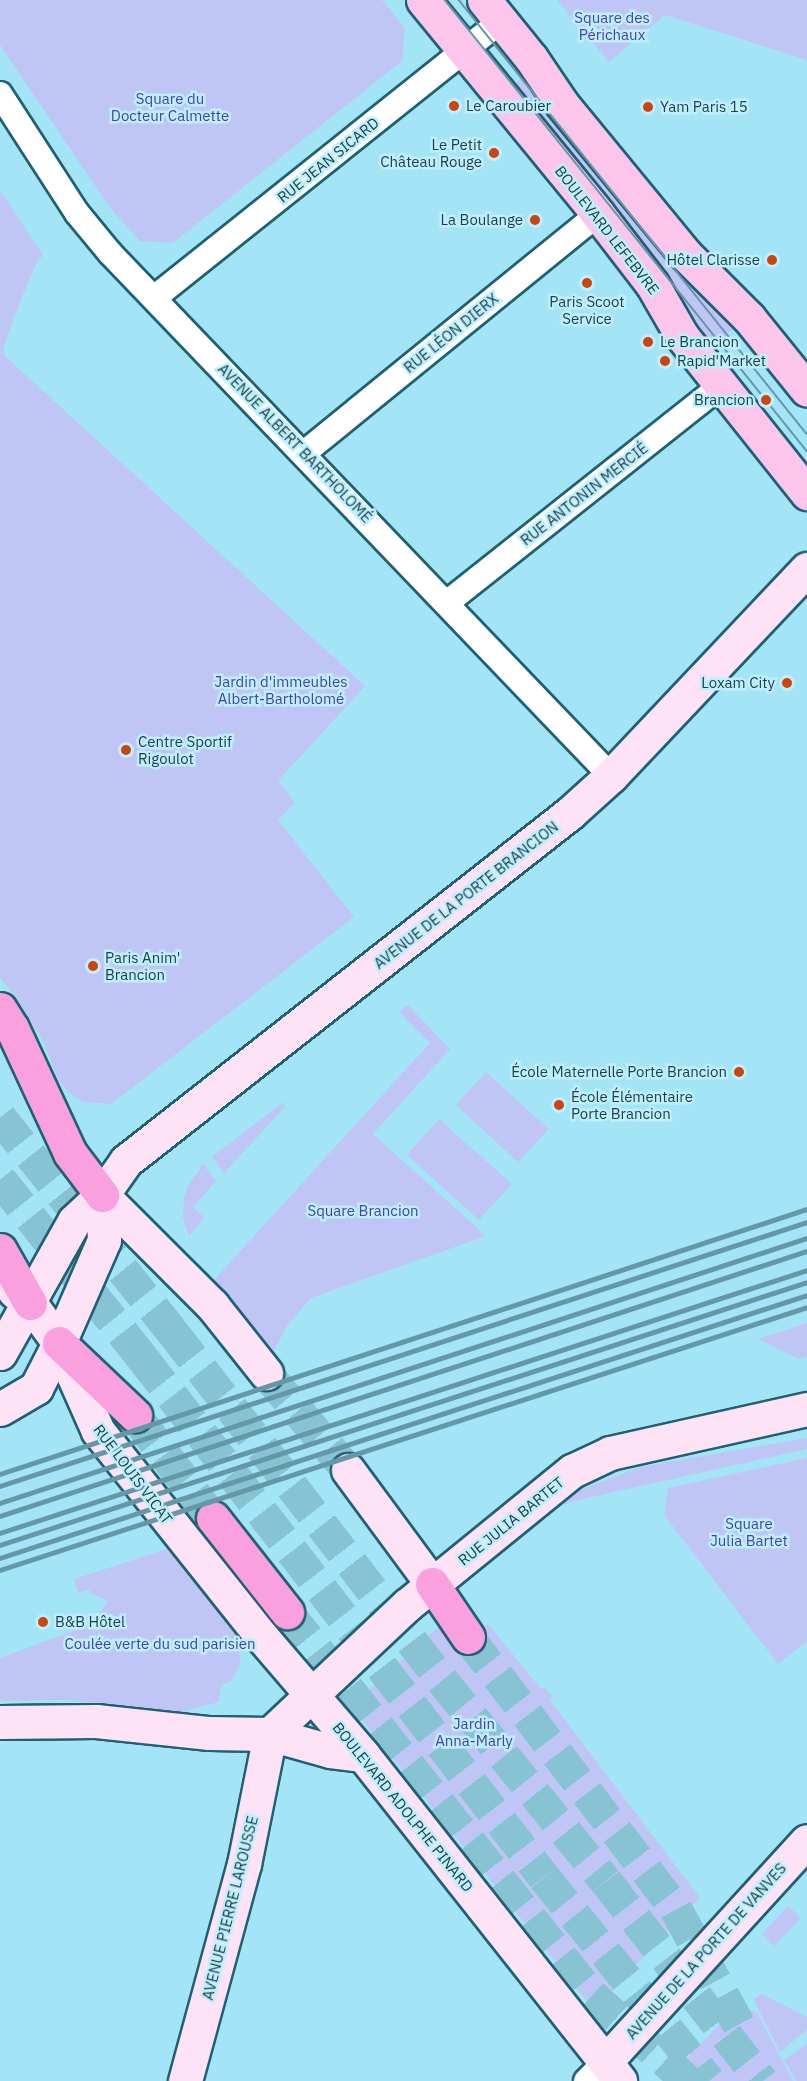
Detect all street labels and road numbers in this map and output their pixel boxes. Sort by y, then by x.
street label: RUE JEAN SICARD [274,114,382,206]
street label: BOULEVARD LEFEBVRE [551,162,663,298]
street label: RUE LÉON DIERX [400,289,502,377]
street label: AVENUE ALBERT BARTHOLOMÉ [214,360,376,526]
street label: RUE ANTONIN MERCIÉ [517,439,651,549]
street label: AVENUE DE LA PORTE BRANCION [370,817,562,973]
street label: RUE LOUIS VICAT [90,1421,176,1527]
street label: RUE JULIA BARTET [455,1473,567,1569]
street label: BOULEVARD ADOLPHE PINARD [329,1719,477,1895]
street label: AVENUE PIERRE LAROUSSE [198,1814,262,2002]
street label: AVENUE DE LA PORTE DE VANVES [622,1859,790,2043]

